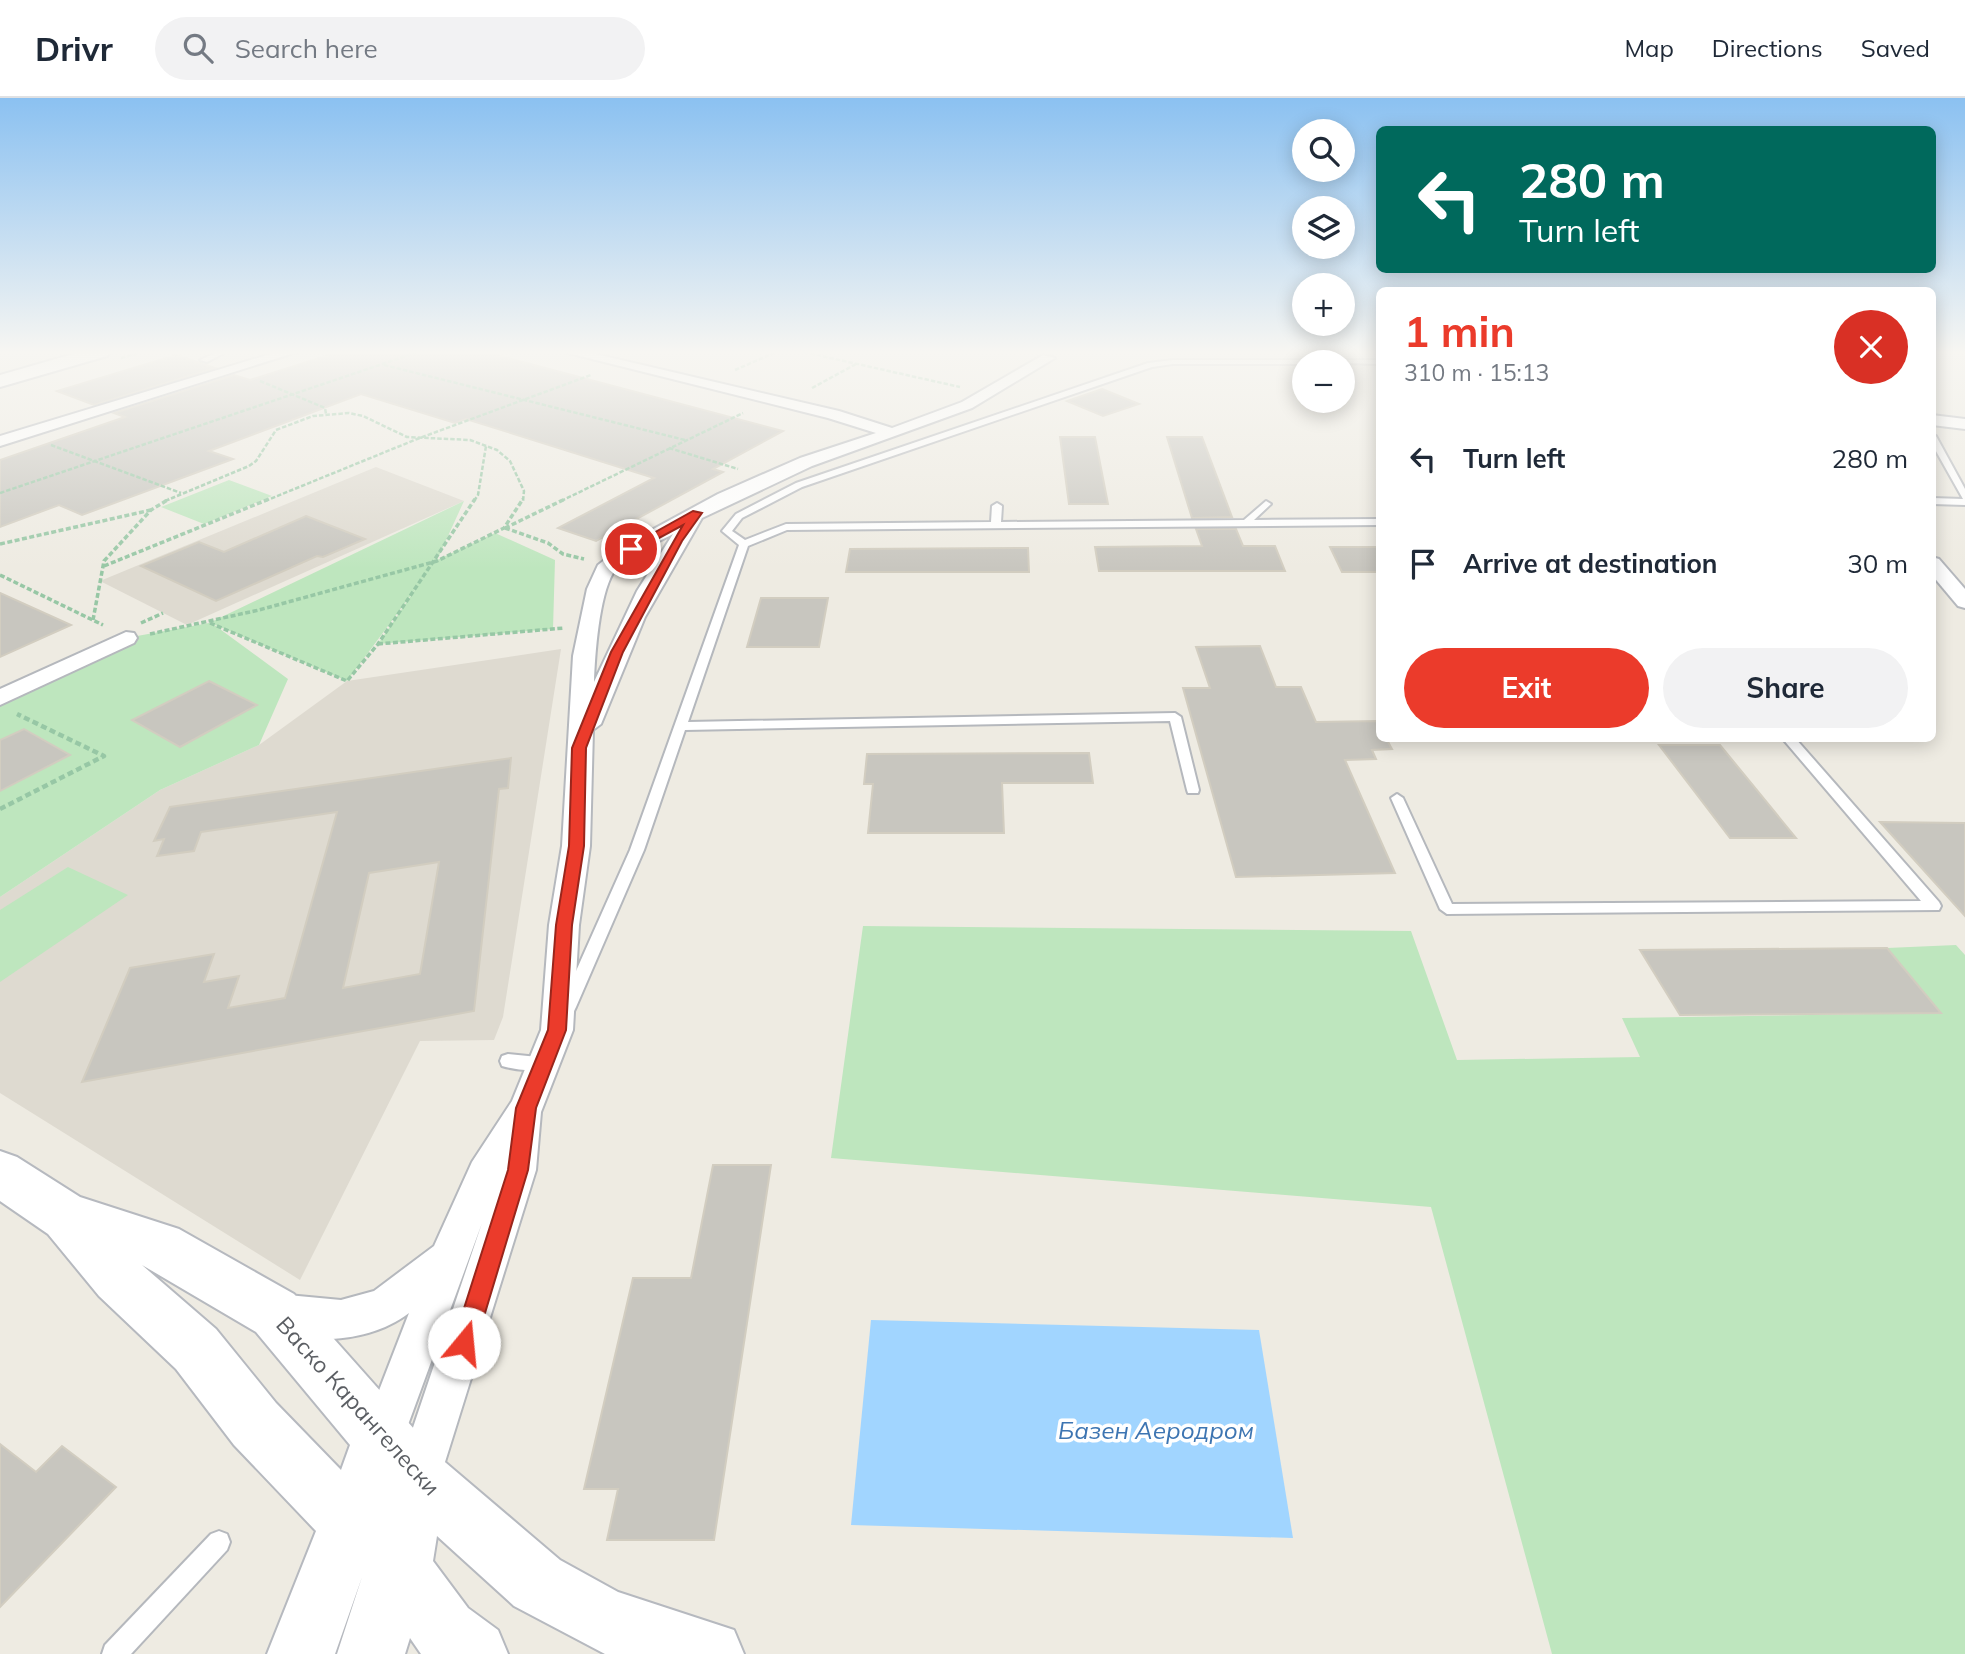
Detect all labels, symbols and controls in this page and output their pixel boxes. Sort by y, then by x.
search box [155,17,645,80]
text: Drivr [35,28,113,69]
icon: search [179,29,217,67]
text: Search here [235,32,378,65]
text: Map [1624,33,1674,63]
text: Directions [1712,33,1823,63]
text: Saved [1861,33,1930,63]
map controls [1292,119,1355,413]
button: search [1292,119,1355,182]
text: 280 m [1519,149,1665,210]
icon: left [1404,154,1495,245]
button: layers [1292,196,1355,259]
text: Turn left [1519,210,1639,250]
button: + [1292,273,1355,336]
text: 1 min [1404,305,1515,358]
button: close [1834,310,1908,384]
button: − [1292,350,1355,413]
text: 310 m · 15:13 [1404,358,1549,387]
icon: left [1404,440,1442,478]
text: Turn left [1463,442,1565,475]
text: 280 m [1832,442,1908,475]
pin [601,519,661,579]
icon: arrive [612,530,650,568]
icon: arrive [1404,545,1442,583]
text: Arrive at destination [1463,547,1718,580]
text: 30 m [1847,547,1908,580]
button: Exit [1404,648,1649,728]
button: Share [1663,648,1908,728]
position arrow [427,1306,501,1380]
street label: Васко Карангелески [270,1310,446,1501]
water label: Базен Аеродром [1058,1415,1254,1445]

